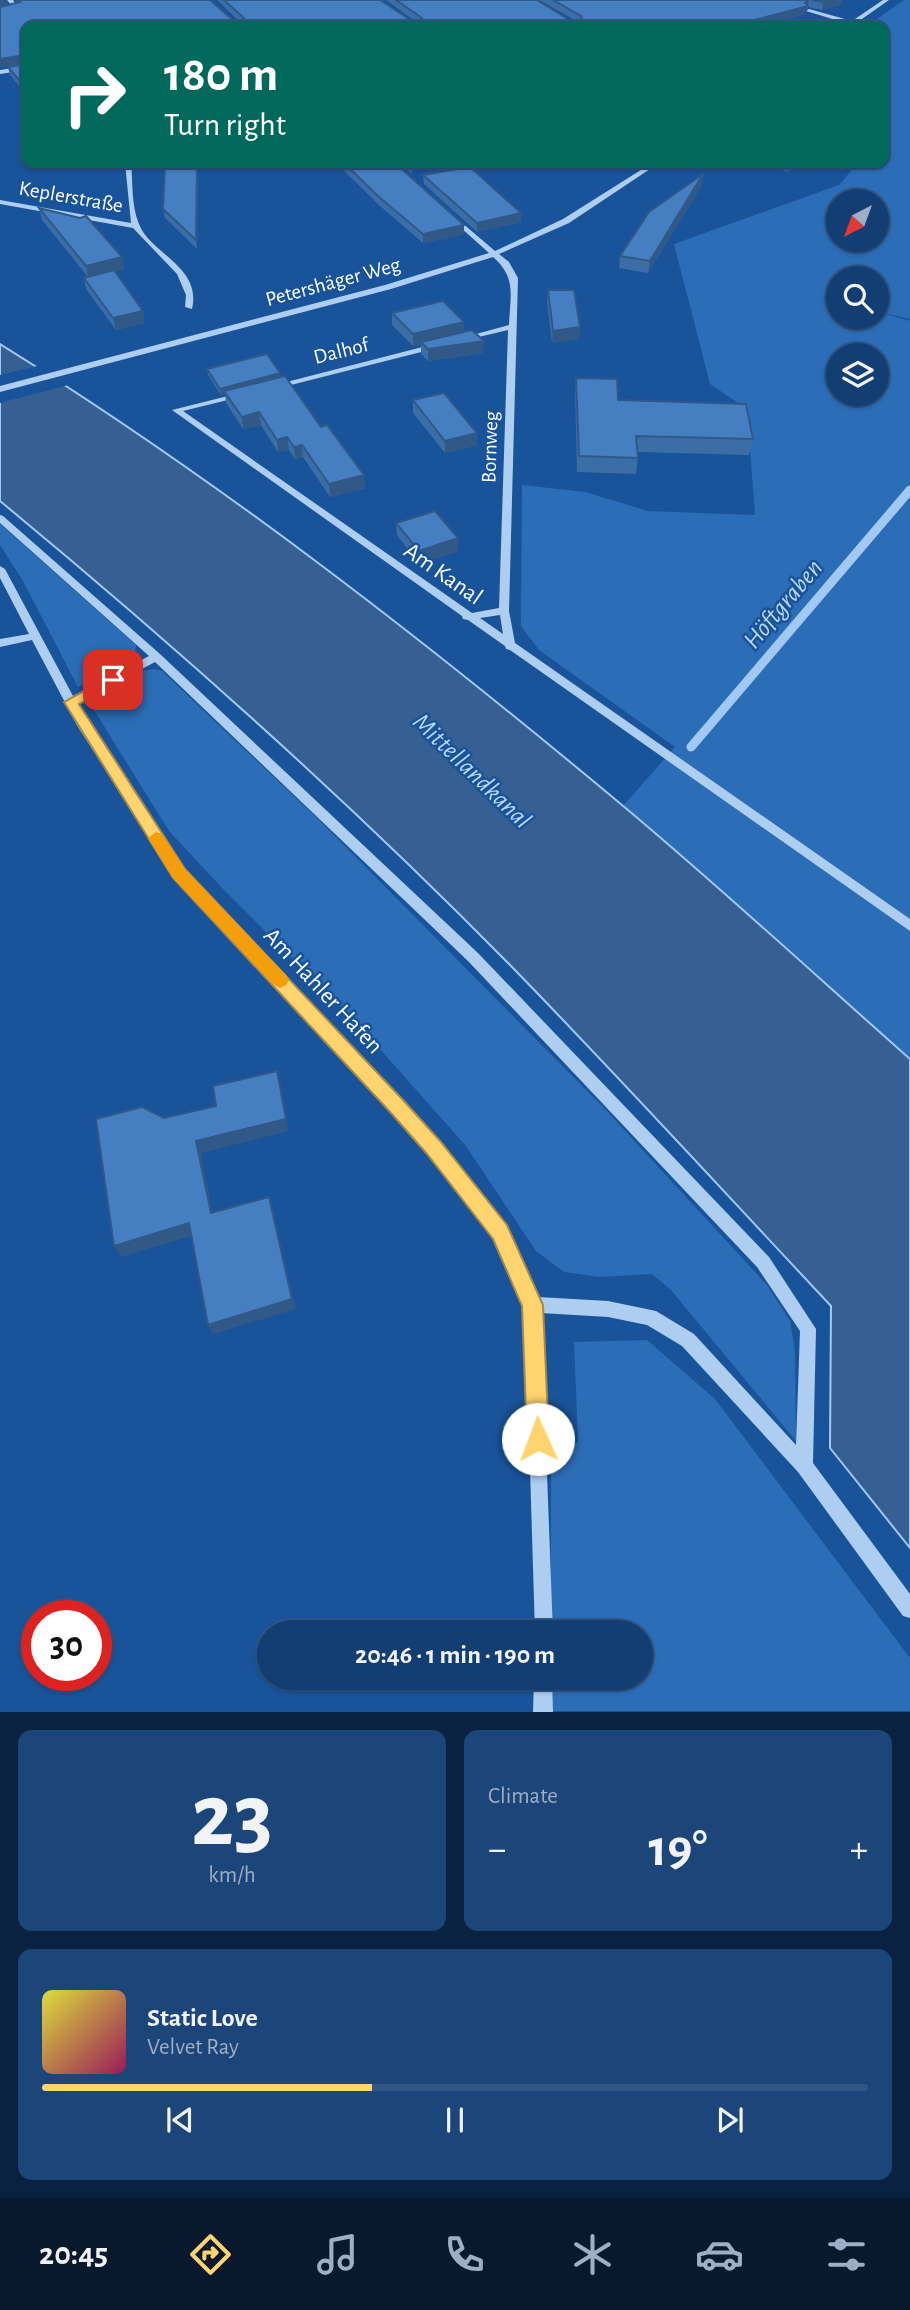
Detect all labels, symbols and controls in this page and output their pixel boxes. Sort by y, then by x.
icon: right [49,49,140,140]
text: 180 m [164,51,278,100]
text: Turn right [164,109,286,141]
street label: Keplerstraße [17,178,125,216]
north arrow [826,189,889,252]
map controls [826,189,889,406]
street label: Petershäger Weg [263,254,403,310]
button: search [826,266,889,329]
street label: Dalhof [311,334,372,368]
button: layers [826,343,889,406]
street label: Bornweg [478,410,502,483]
street label: Am Kanal [399,538,487,610]
water label: Höftgraben [739,555,827,653]
pin [83,650,143,710]
icon: arrive [94,661,132,699]
water label: Mittellandkanal [408,709,536,833]
street label: Am Hahler Hafen [259,924,387,1058]
position arrow [501,1402,575,1476]
speed limit sign: 30 [21,1600,112,1691]
text: 20:46 · 1 min · 190 m [355,1642,555,1668]
text: 23 [191,1771,273,1862]
text: Climate [488,1785,558,1808]
text: 19° [648,1823,708,1875]
text: − [488,1831,506,1869]
text: + [850,1831,868,1869]
text: km/h [208,1864,256,1887]
text: Static Love [147,2005,258,2031]
text: Velvet Ray [147,2036,239,2059]
icon: previous [161,2101,199,2139]
icon: pause [436,2101,474,2139]
icon: next [711,2101,749,2139]
icon: directions [186,2230,235,2279]
icon: music [313,2230,362,2279]
icon: phone [440,2230,489,2279]
icon: climate [568,2230,617,2279]
icon: car [695,2230,744,2279]
icon: filters [822,2230,871,2279]
text: 20:45 [39,2238,108,2270]

